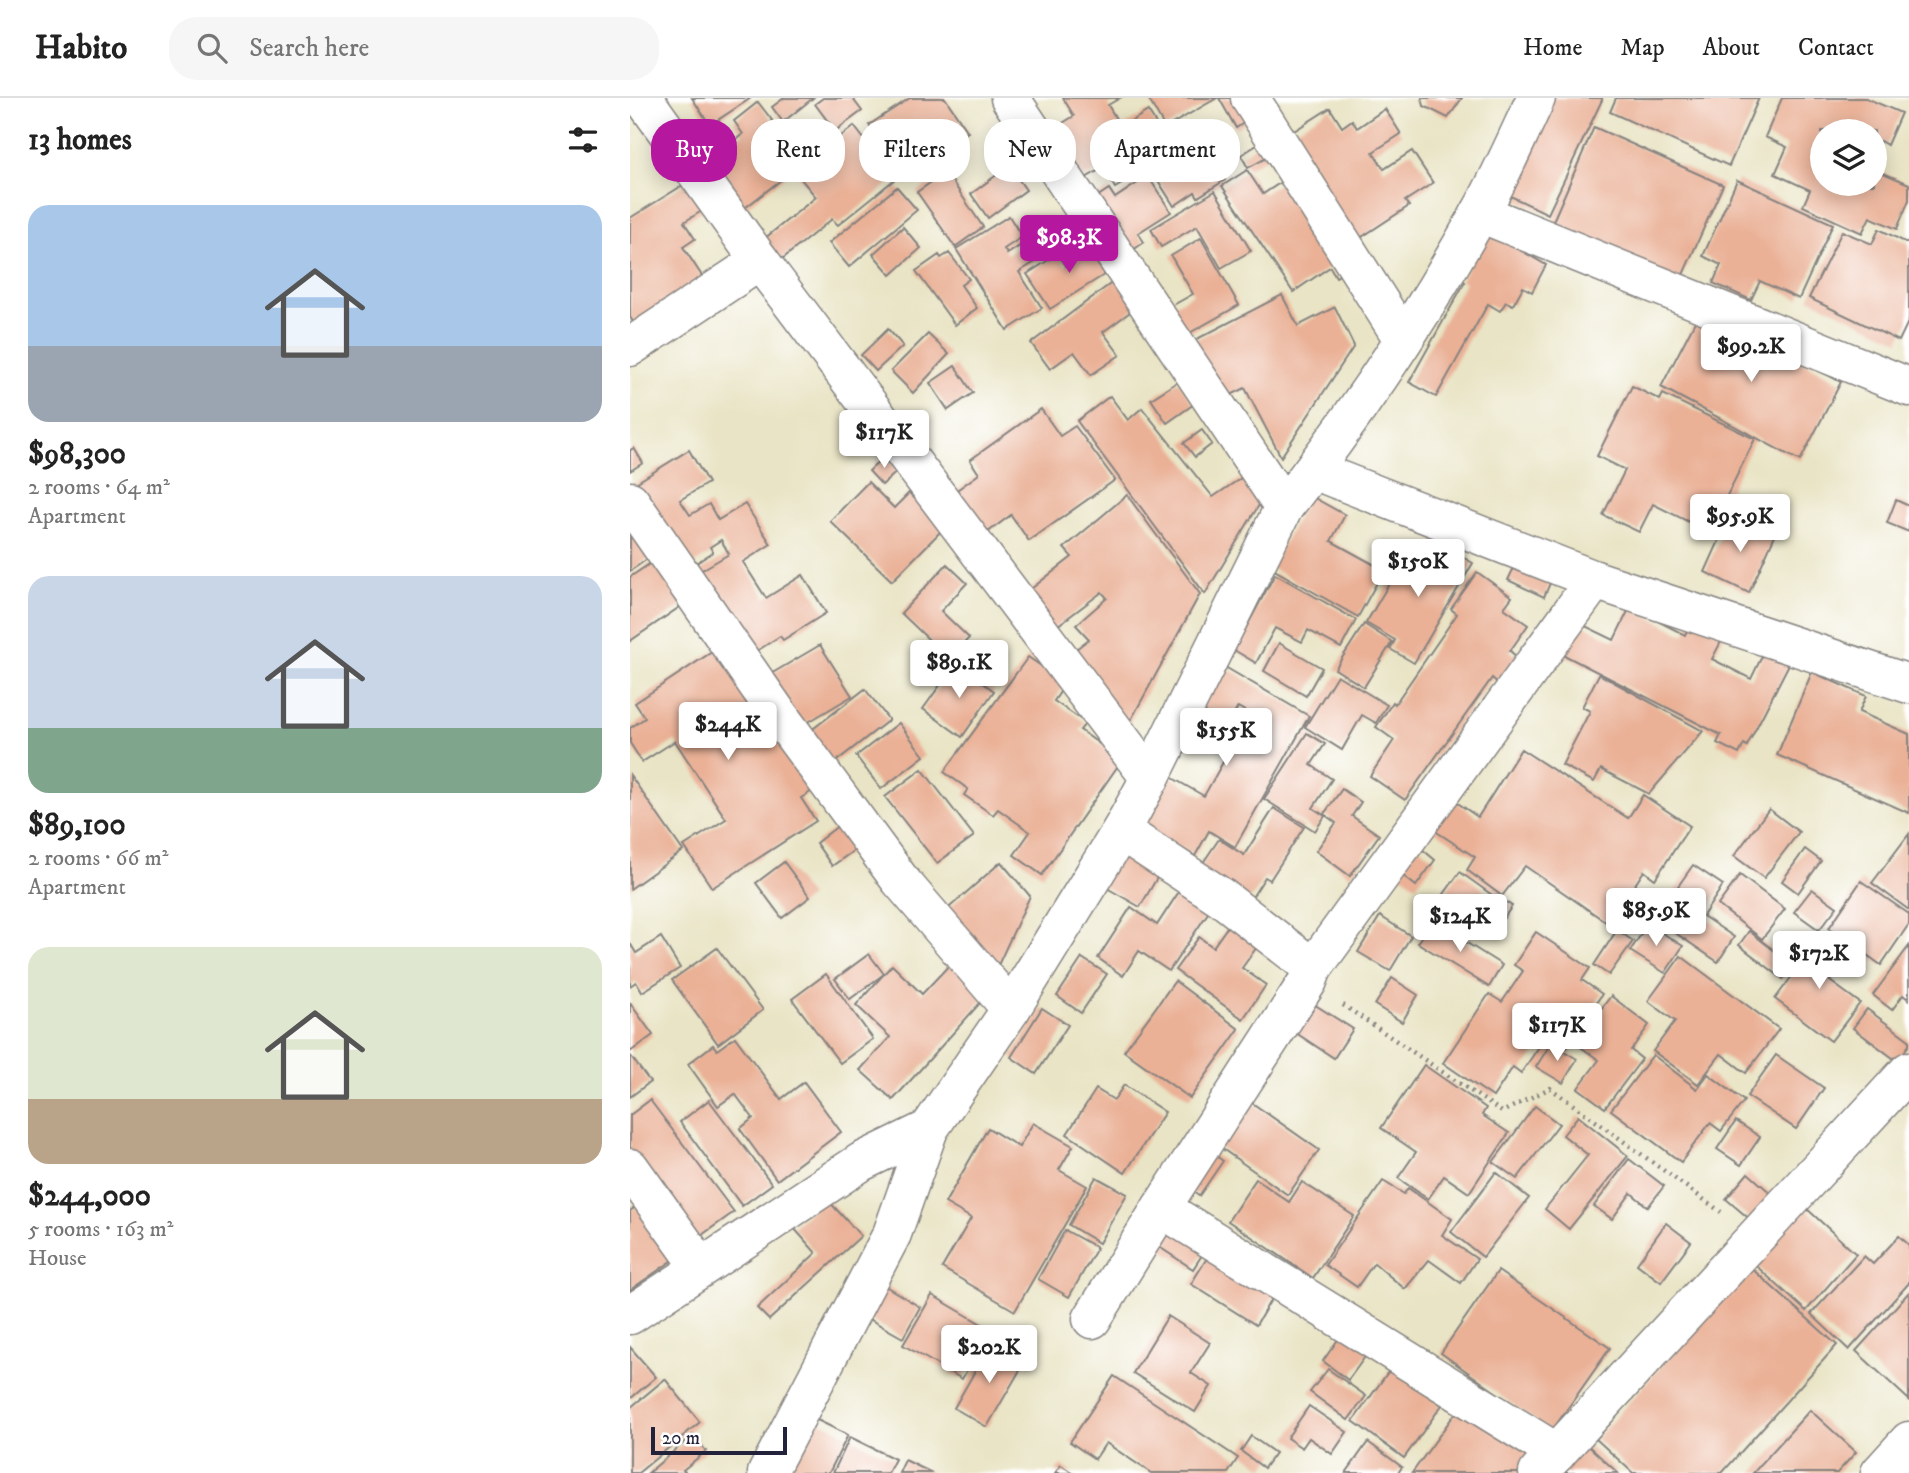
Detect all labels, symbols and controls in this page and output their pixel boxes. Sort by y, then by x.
search box [169,17,659,80]
text: Habito [35,28,127,69]
icon: search [193,29,231,67]
text: Search here [249,32,369,65]
text: Home [1523,33,1582,63]
text: Map [1620,33,1665,63]
text: About [1703,33,1760,63]
text: Contact [1798,33,1874,63]
chip: Buy [651,119,737,182]
chip: Rent [751,119,845,182]
chip: Filters [859,119,970,182]
chip: New [984,119,1076,182]
chip: Apartment [1090,119,1240,182]
map controls [1810,119,1887,196]
button: layers [1810,119,1887,196]
icon: filters [564,121,602,159]
text: 13 homes [28,122,132,159]
pin: $98.3K [1012,216,1126,275]
text: $98.3K [1036,223,1102,252]
icon: home [252,250,378,376]
pin: $99.2K [1694,324,1808,384]
text: $99.2K [1717,332,1785,361]
pin: $117K [835,410,933,470]
text: $117K [855,418,913,447]
text: $98,300 [28,436,126,473]
text: 2 rooms · 64 m² [28,473,170,502]
pin: $95.9K [1683,494,1797,554]
text: Apartment [28,502,126,531]
text: $95.9K [1706,502,1774,531]
pin: $150K [1369,540,1467,599]
text: $150K [1388,547,1448,576]
icon: home [252,621,378,747]
pin: $89.1K [902,640,1016,700]
text: $89.1K [926,648,992,677]
pin: $244K [679,702,777,762]
pin: $155K [1177,708,1275,768]
text: $244K [695,710,761,739]
text: $155K [1196,716,1256,745]
text: $89,100 [28,807,126,844]
text: 2 rooms · 66 m² [28,844,168,873]
text: Apartment [28,873,126,902]
pin: $85.9K [1599,888,1713,948]
pin: $124K [1411,894,1509,954]
text: $85.9K [1622,896,1690,925]
text: $124K [1429,902,1491,931]
pin: $172K [1770,932,1868,991]
text: $172K [1789,939,1849,968]
icon: home [252,992,378,1118]
pin: $117K [1508,1004,1606,1063]
text: $117K [1528,1011,1586,1040]
text: $244,000 [28,1178,151,1215]
text: 5 rooms · 163 m² [28,1215,174,1244]
text: House [28,1244,86,1273]
pin: $202K [940,1326,1038,1385]
text: $202K [957,1333,1021,1362]
scale bar [651,1424,788,1456]
text: 20 m [662,1427,700,1450]

